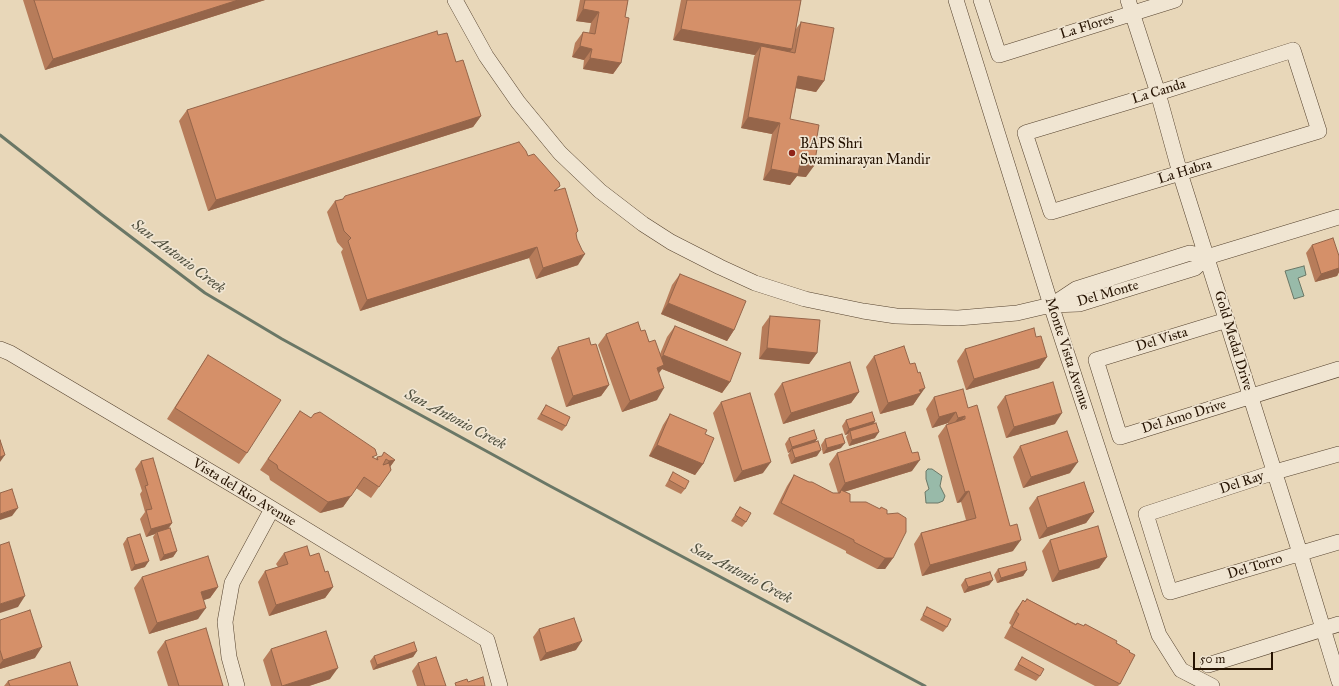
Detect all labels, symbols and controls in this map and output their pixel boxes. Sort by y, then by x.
street label: La Flores [1058,11,1116,43]
street label: La Canda [1130,76,1188,108]
place label: BAPS Shri Swaminarayan Mandir [800,137,930,170]
marker: BAPS Shri Swaminarayan Mandir [787,148,797,158]
street label: La Habra [1156,156,1214,188]
water label: San Antonio Creek [128,216,228,298]
street label: Del Monte [1075,277,1141,311]
street label: Gold Medal Drive [1210,289,1256,393]
street label: Monte Vista Avenue [1041,296,1093,412]
street label: Del Vista [1134,324,1190,356]
water label: San Antonio Creek [401,386,509,454]
street label: Del Amo Drive [1140,396,1228,438]
street label: Vista del Rio Avenue [189,455,299,531]
street label: Del Ray [1218,468,1266,498]
water label: San Antonio Creek [687,540,795,608]
street label: Del Torro [1225,551,1285,583]
scale bar [1195,644,1275,670]
text: 50 m [1200,652,1225,666]

